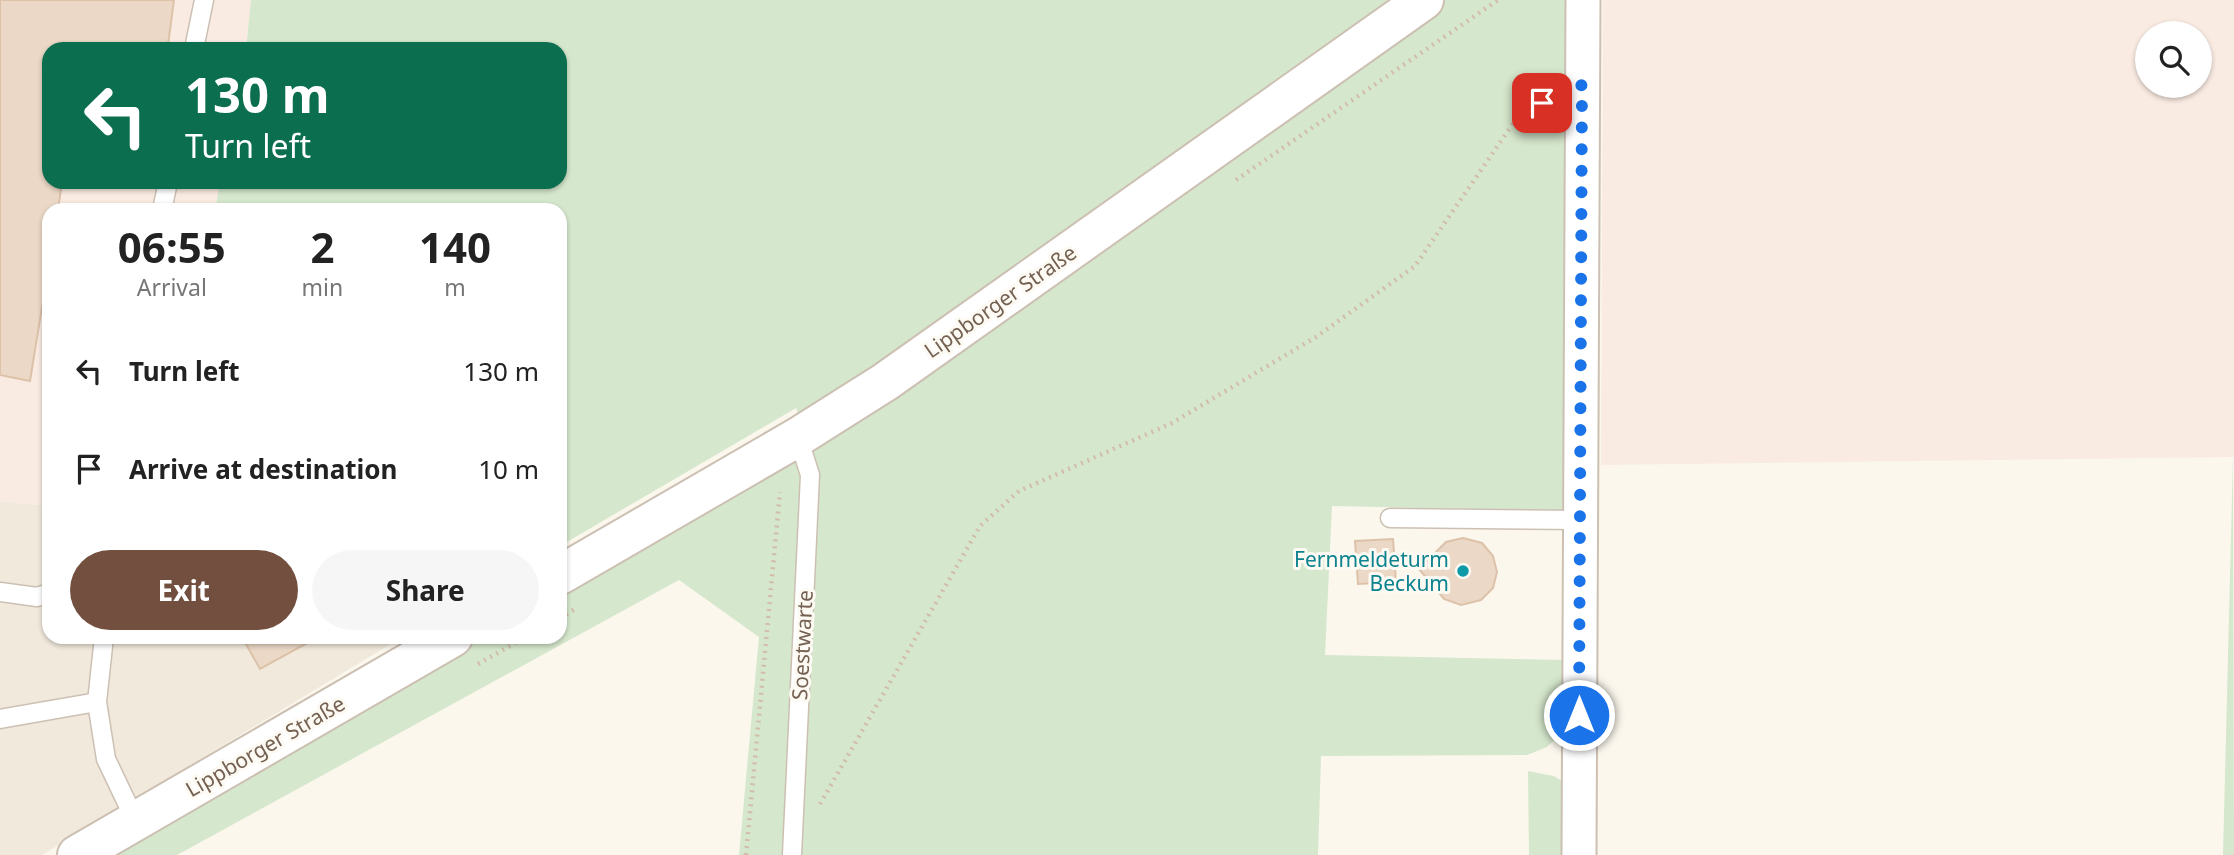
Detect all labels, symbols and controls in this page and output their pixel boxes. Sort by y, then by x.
map controls [2135,21,2212,98]
button: search [2135,21,2212,98]
text: 130 m [185,61,330,127]
icon: left [70,70,161,161]
pin [1512,73,1572,133]
icon: arrive [1523,84,1561,122]
text: Turn left [185,124,311,167]
text: 06:55 [118,218,226,275]
text: 2 [310,218,334,275]
text: 140 [419,218,491,275]
street label: Lippborger Straße [918,238,1082,364]
text: Arrival [137,271,207,303]
text: min [302,271,343,303]
text: m [444,271,466,303]
icon: left [70,352,108,390]
text: Turn left [129,353,240,389]
text: 130 m [463,353,539,389]
icon: arrive [70,450,108,488]
text: Arrive at destination [129,451,398,487]
text: 10 m [478,451,539,487]
place label: Fernmeldeturm Beckum [1294,545,1449,597]
button: Exit [70,550,298,630]
button: Share [312,550,539,630]
marker: Fernmeldeturm Beckum [1455,563,1471,579]
street label: Soestwarte [785,589,819,701]
position arrow [1542,678,1616,752]
street label: Lippborger Straße [180,689,350,803]

